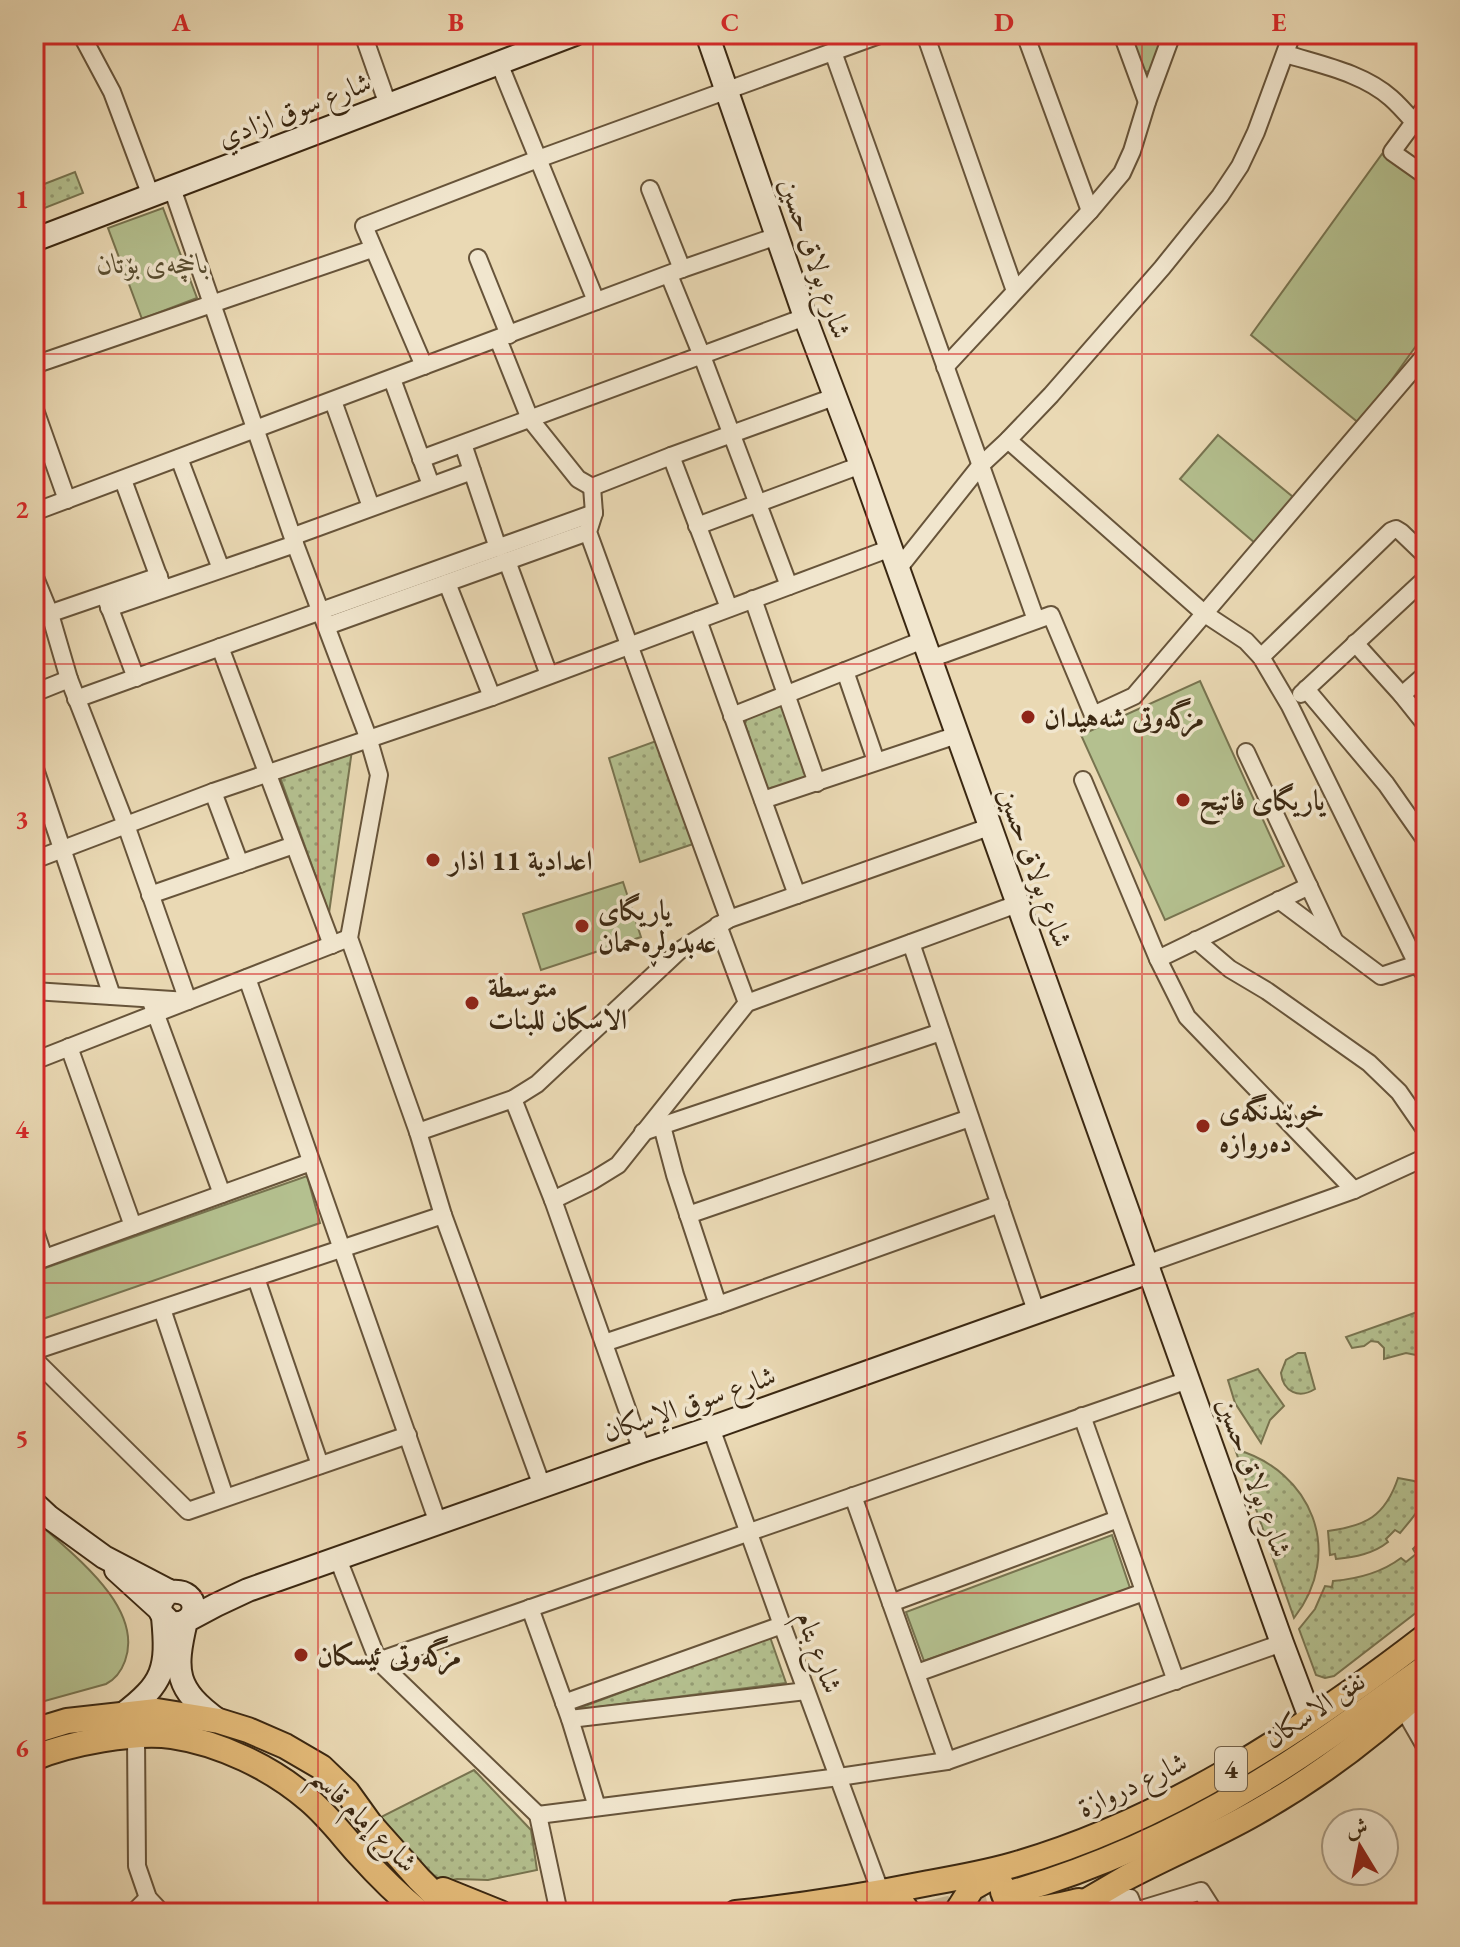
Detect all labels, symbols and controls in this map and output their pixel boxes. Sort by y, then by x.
text: A [171,5,191,39]
text: B [448,5,464,39]
text: C [721,5,739,39]
text: D [994,5,1014,39]
text: E [1272,5,1287,39]
street label: شارع سوق ازادي [212,63,378,160]
street label: شارع بولاق حسين [766,173,860,345]
text: 1 [15,182,29,216]
park label: باخچەی بۆتان [97,245,209,283]
text: 2 [15,492,29,526]
place label: مزگەوتی شەهیدان [1044,697,1204,738]
marker: مزگەوتی شەهیدان [1019,708,1037,726]
street label: شارع بولاق حسين [985,782,1082,954]
place label: یاریگای فاتیح [1199,782,1327,826]
marker: یاریگای فاتیح [1174,791,1192,809]
text: 3 [15,802,29,836]
place label: اعدادية 11 اذار [446,842,593,878]
marker: اعدادية 11 اذار [424,851,442,869]
place label: یاریگای عەبدولڕەحمان [598,892,716,968]
marker: یاریگای عەبدولڕەحمان [573,917,591,935]
place label: متوسطة الاسكان للبنات [488,969,627,1037]
marker: متوسطة الاسكان للبنات [463,994,481,1012]
place label: خوێندنگەی دەروازە [1219,1092,1325,1160]
text: 4 [15,1112,29,1146]
marker: خوێندنگەی دەروازە [1194,1117,1212,1135]
street label: شارع سوق الإسكان [598,1357,782,1455]
street label: شارع بولاق حسين [1204,1392,1301,1564]
text: 5 [15,1421,29,1455]
street label: شارع بتام [782,1606,851,1700]
place label: مزگەوتی ئیسکان [317,1635,461,1676]
marker: مزگەوتی ئیسکان [292,1646,310,1664]
street label: نفق الاسكان [1256,1662,1372,1756]
text: 6 [15,1731,29,1765]
street label: شارع دروازة [1071,1743,1195,1830]
road number: 4 [1215,1747,1247,1791]
street label: شارع إمام قاسم [297,1758,426,1887]
north arrow [1320,1807,1400,1887]
text: ش [1343,1812,1370,1844]

